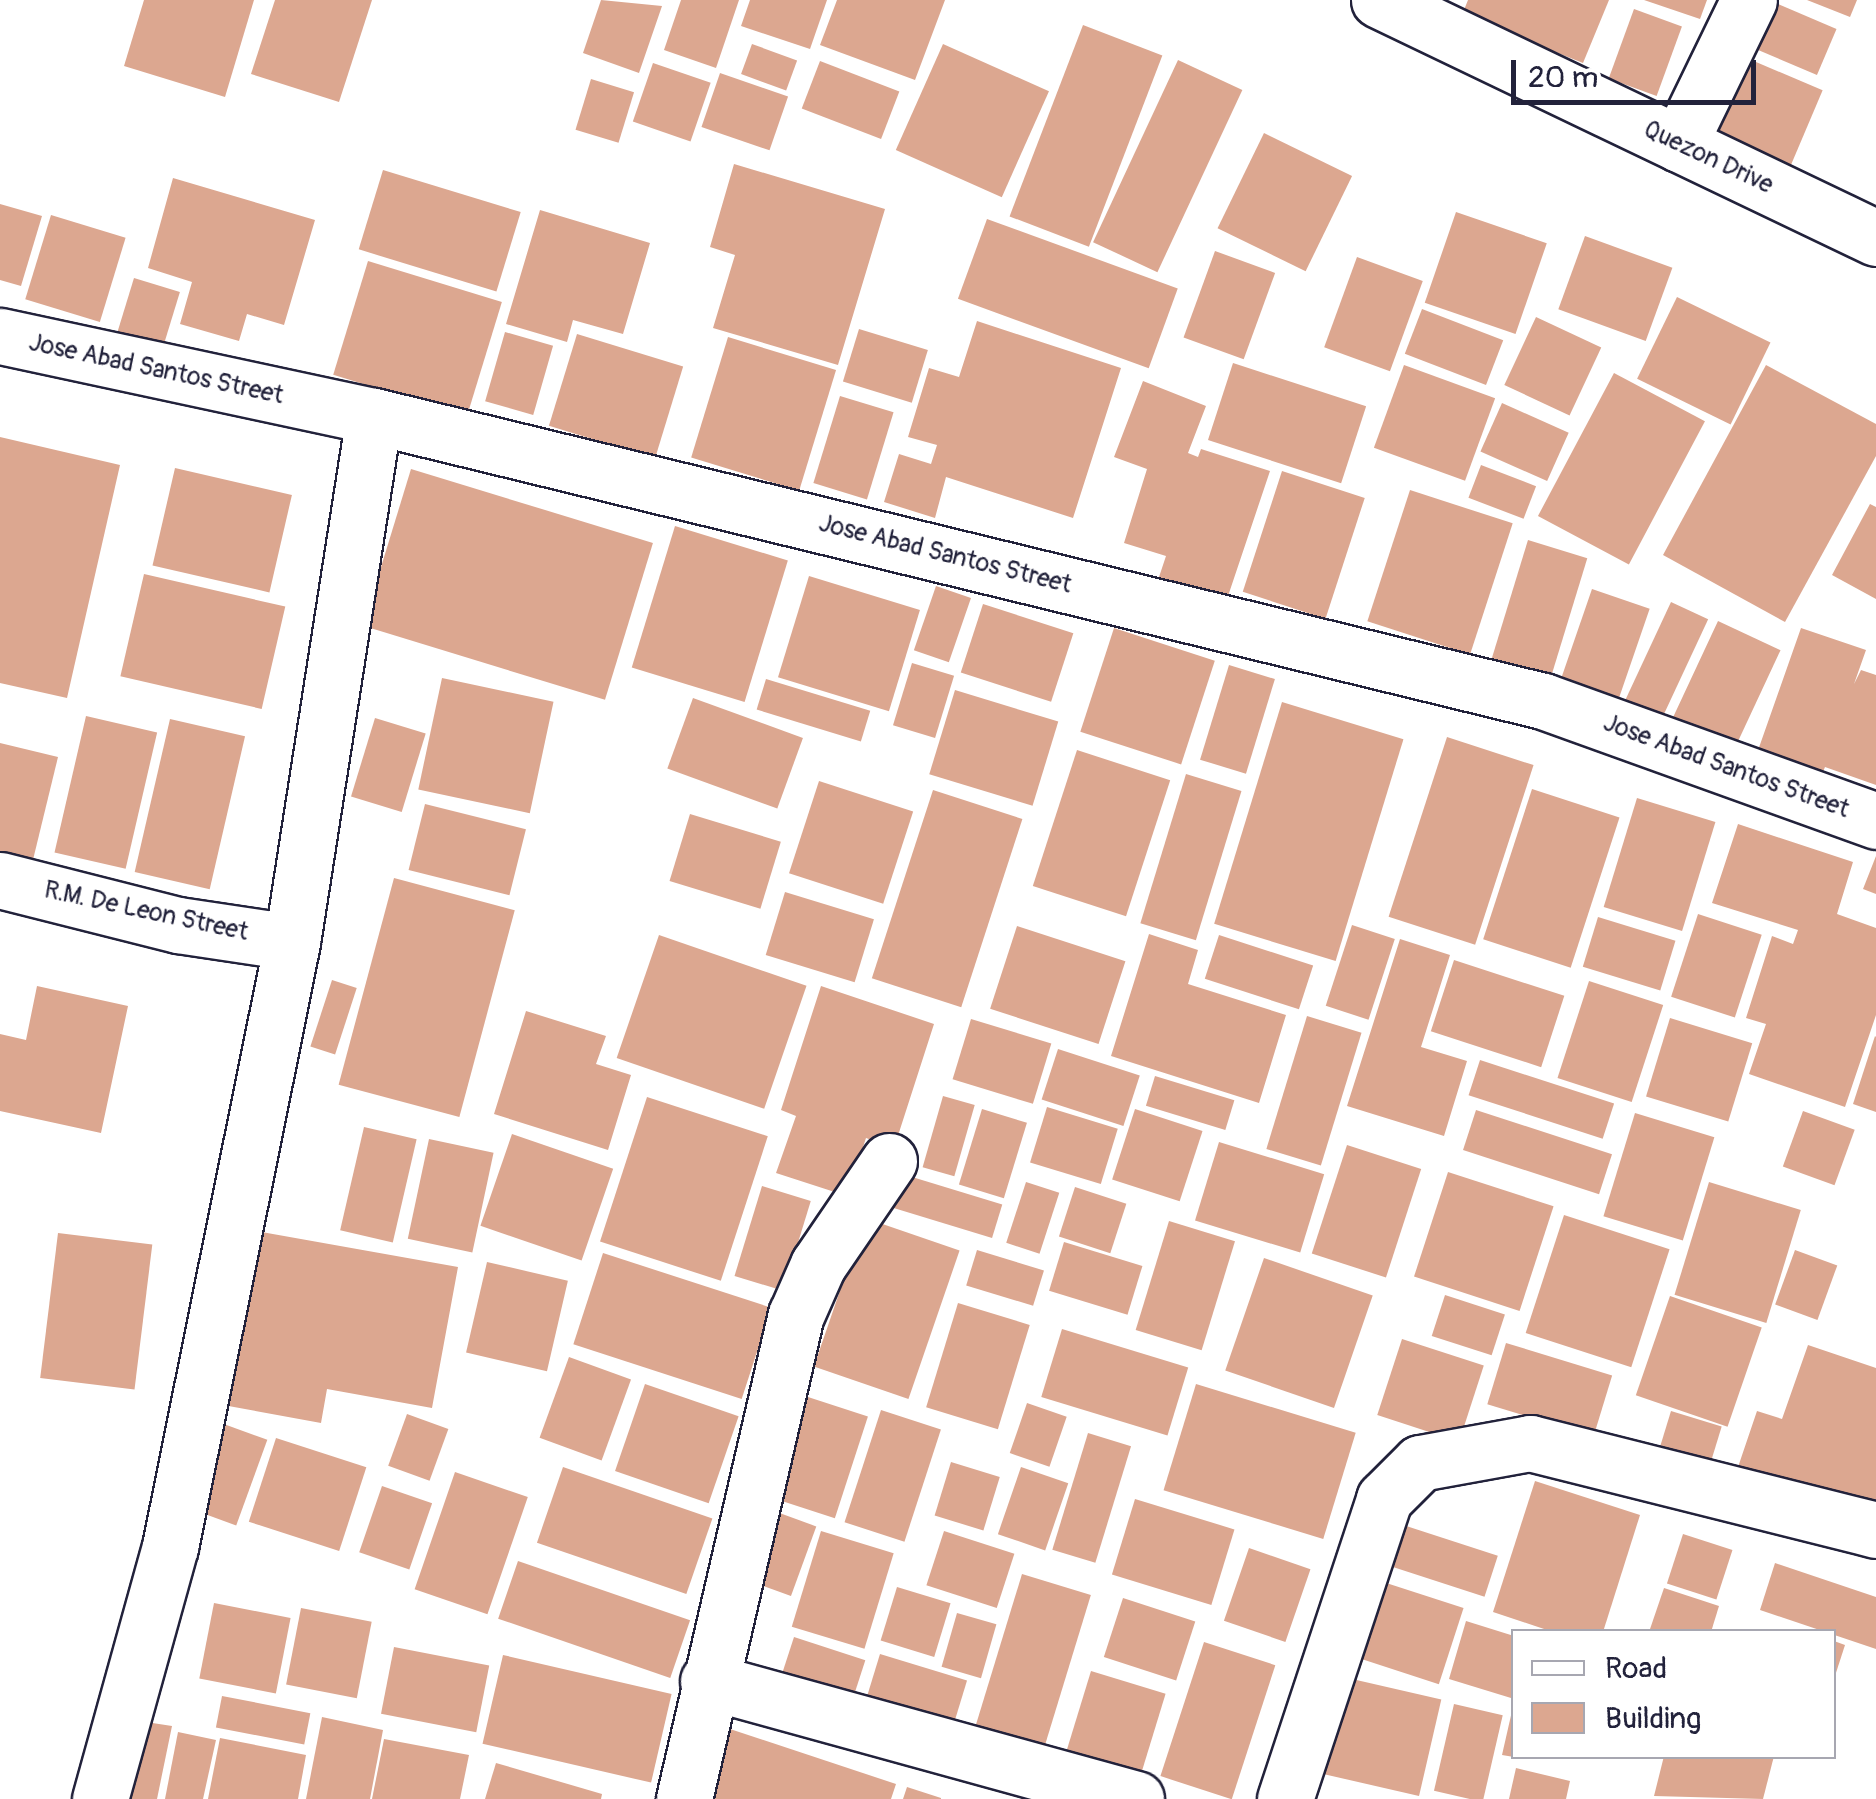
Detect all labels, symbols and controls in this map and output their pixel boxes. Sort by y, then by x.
scale bar [1516,40,1761,102]
text: 20 m [1528,59,1598,96]
street label: Quezon Drive [1639,115,1777,201]
street label: Jose Abad Santos Street [26,328,286,412]
street label: Jose Abad Santos Street [816,509,1074,601]
street label: Jose Abad Santos Street [1599,709,1853,825]
street label: R.M. De Leon Street [41,876,251,948]
legend [1511,1629,1836,1759]
text: Road [1605,1650,1667,1687]
text: Building [1605,1700,1701,1737]

